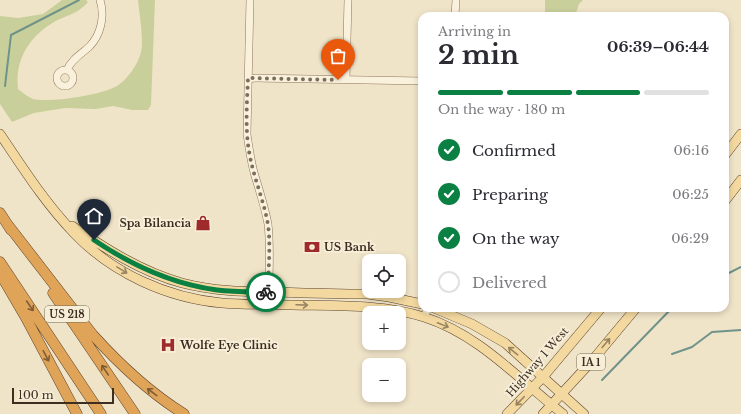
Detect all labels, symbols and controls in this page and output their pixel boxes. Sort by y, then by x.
text: Arriving in [438,23,511,40]
text: 06:39–06:44 [607,37,709,56]
pin [321,39,355,80]
text: 2 min [438,39,519,71]
icon: bag [327,45,349,67]
text: On the way · 180 m [438,101,565,118]
icon: check [438,139,460,161]
text: Confirmed [472,141,556,160]
text: 06:16 [673,142,709,159]
icon: check [438,183,460,205]
text: Preparing [472,185,548,204]
text: 06:25 [672,186,709,203]
pin [77,199,111,240]
icon: home [83,205,105,227]
shop icon: Spa Bilancia [194,214,212,232]
place label: Spa Bilancia [119,216,192,230]
icon: check [438,227,460,249]
text: On the way [472,229,560,248]
text: 06:29 [671,230,709,247]
bank icon: US Bank [303,238,321,256]
place label: US Bank [324,240,375,254]
map controls [362,254,406,402]
button: locate [362,254,406,298]
one-way arrow [116,267,128,275]
courier [246,272,286,312]
text: Delivered [472,273,547,292]
icon: bike [255,281,277,303]
one-way arrow [26,300,34,312]
one-way arrow [295,301,308,309]
road number: US 218 [45,306,89,322]
button: + [362,306,406,350]
one-way arrow [437,322,449,329]
street label: Highway 1 West [503,324,572,400]
hospital icon: Wolfe Eye Clinic [159,336,177,354]
place label: Wolfe Eye Clinic [179,338,278,352]
one-way arrow [602,338,611,349]
one-way arrow [508,346,519,355]
one-way arrow [43,350,51,362]
road number: IA 1 [577,354,605,370]
button: − [362,358,406,402]
one-way arrow [101,365,109,376]
scale bar [12,386,114,405]
text: 100 m [18,388,54,402]
one-way arrow [147,388,158,396]
one-way arrow [515,396,525,406]

